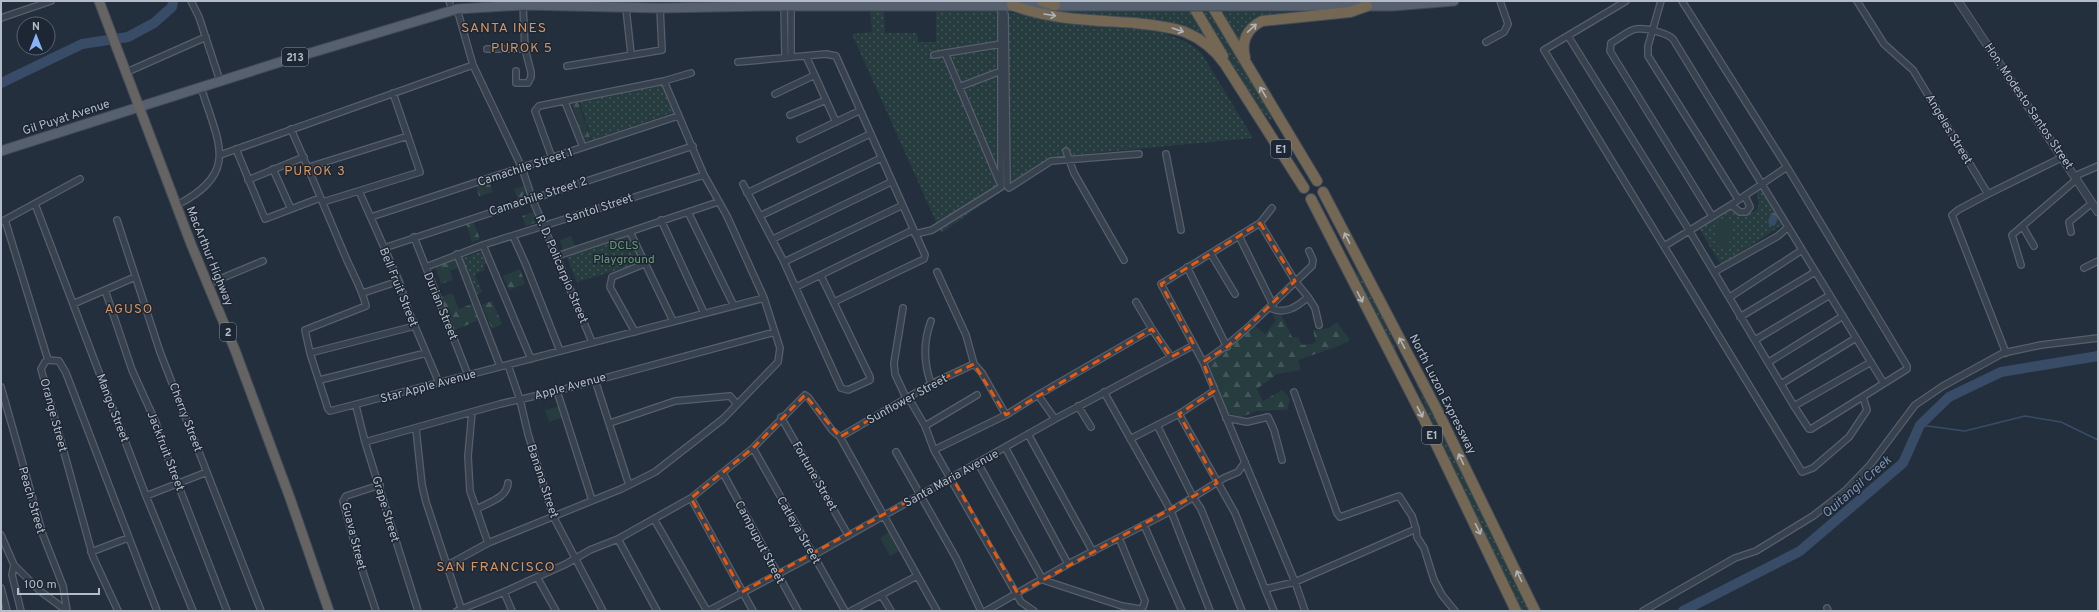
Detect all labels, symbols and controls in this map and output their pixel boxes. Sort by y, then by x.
one-way arrow [1043,11,1056,19]
north arrow [16,16,56,56]
text: N [32,20,40,34]
district label: SANTA INES [461,20,547,37]
one-way arrow [1247,23,1257,33]
one-way arrow [1172,27,1185,34]
street label: Hon. Modesto Santos Street [1980,40,2077,173]
district label: PUROK 5 [491,41,553,57]
road number: 213 [282,48,308,66]
one-way arrow [1259,86,1267,98]
street label: Angeles Street [1921,91,1975,168]
street label: Gil Puyat Avenue [21,96,112,140]
road number: E1 [1271,140,1291,158]
street label: Camachile Street 1 [476,145,575,191]
district label: PUROK 3 [284,164,346,180]
street label: Camachile Street 2 [487,174,589,220]
street label: Santol Street [563,190,635,227]
street label: MacArthur Highway [182,204,236,309]
street label: R. D. Policarpio Street [531,213,591,326]
one-way arrow [1343,233,1350,245]
park label: DCLS Playground [593,238,655,268]
street label: Bell Fruit Street [375,245,421,329]
street label: Durian Street [419,270,461,343]
one-way arrow [1357,291,1365,303]
district label: AGUSO [105,302,153,318]
road number: 2 [220,323,236,341]
street label: North Luzon Expressway [1405,332,1479,457]
one-way arrow [1398,338,1405,350]
street label: Star Apple Avenue [379,366,478,407]
street label: Apple Avenue [533,370,608,404]
street label: Sunflower Street [864,371,951,429]
street label: Mango Street [92,372,132,445]
street label: Orange Street [36,377,71,454]
street label: Cherry Street [165,380,206,454]
one-way arrow [1417,406,1424,418]
street label: Jackfruit Street [143,409,188,493]
road number: E1 [1422,426,1442,444]
street label: Fortune Street [788,439,840,514]
street label: Banana Street [523,442,562,520]
street label: Santa Maria Avenue [901,446,1002,512]
one-way arrow [1457,453,1465,465]
water label: Quitangil Creek [1819,453,1896,522]
street label: Peach Street [14,465,48,536]
street label: Grape Street [367,474,403,544]
street label: Catleya Street [772,494,824,567]
street label: Campuput Street [730,498,788,587]
street label: Guava Street [337,501,369,572]
one-way arrow [1475,523,1482,535]
district label: SAN FRANCISCO [436,559,556,576]
scale bar [18,570,99,596]
one-way arrow [1515,570,1522,582]
text: 100 m [24,577,57,593]

